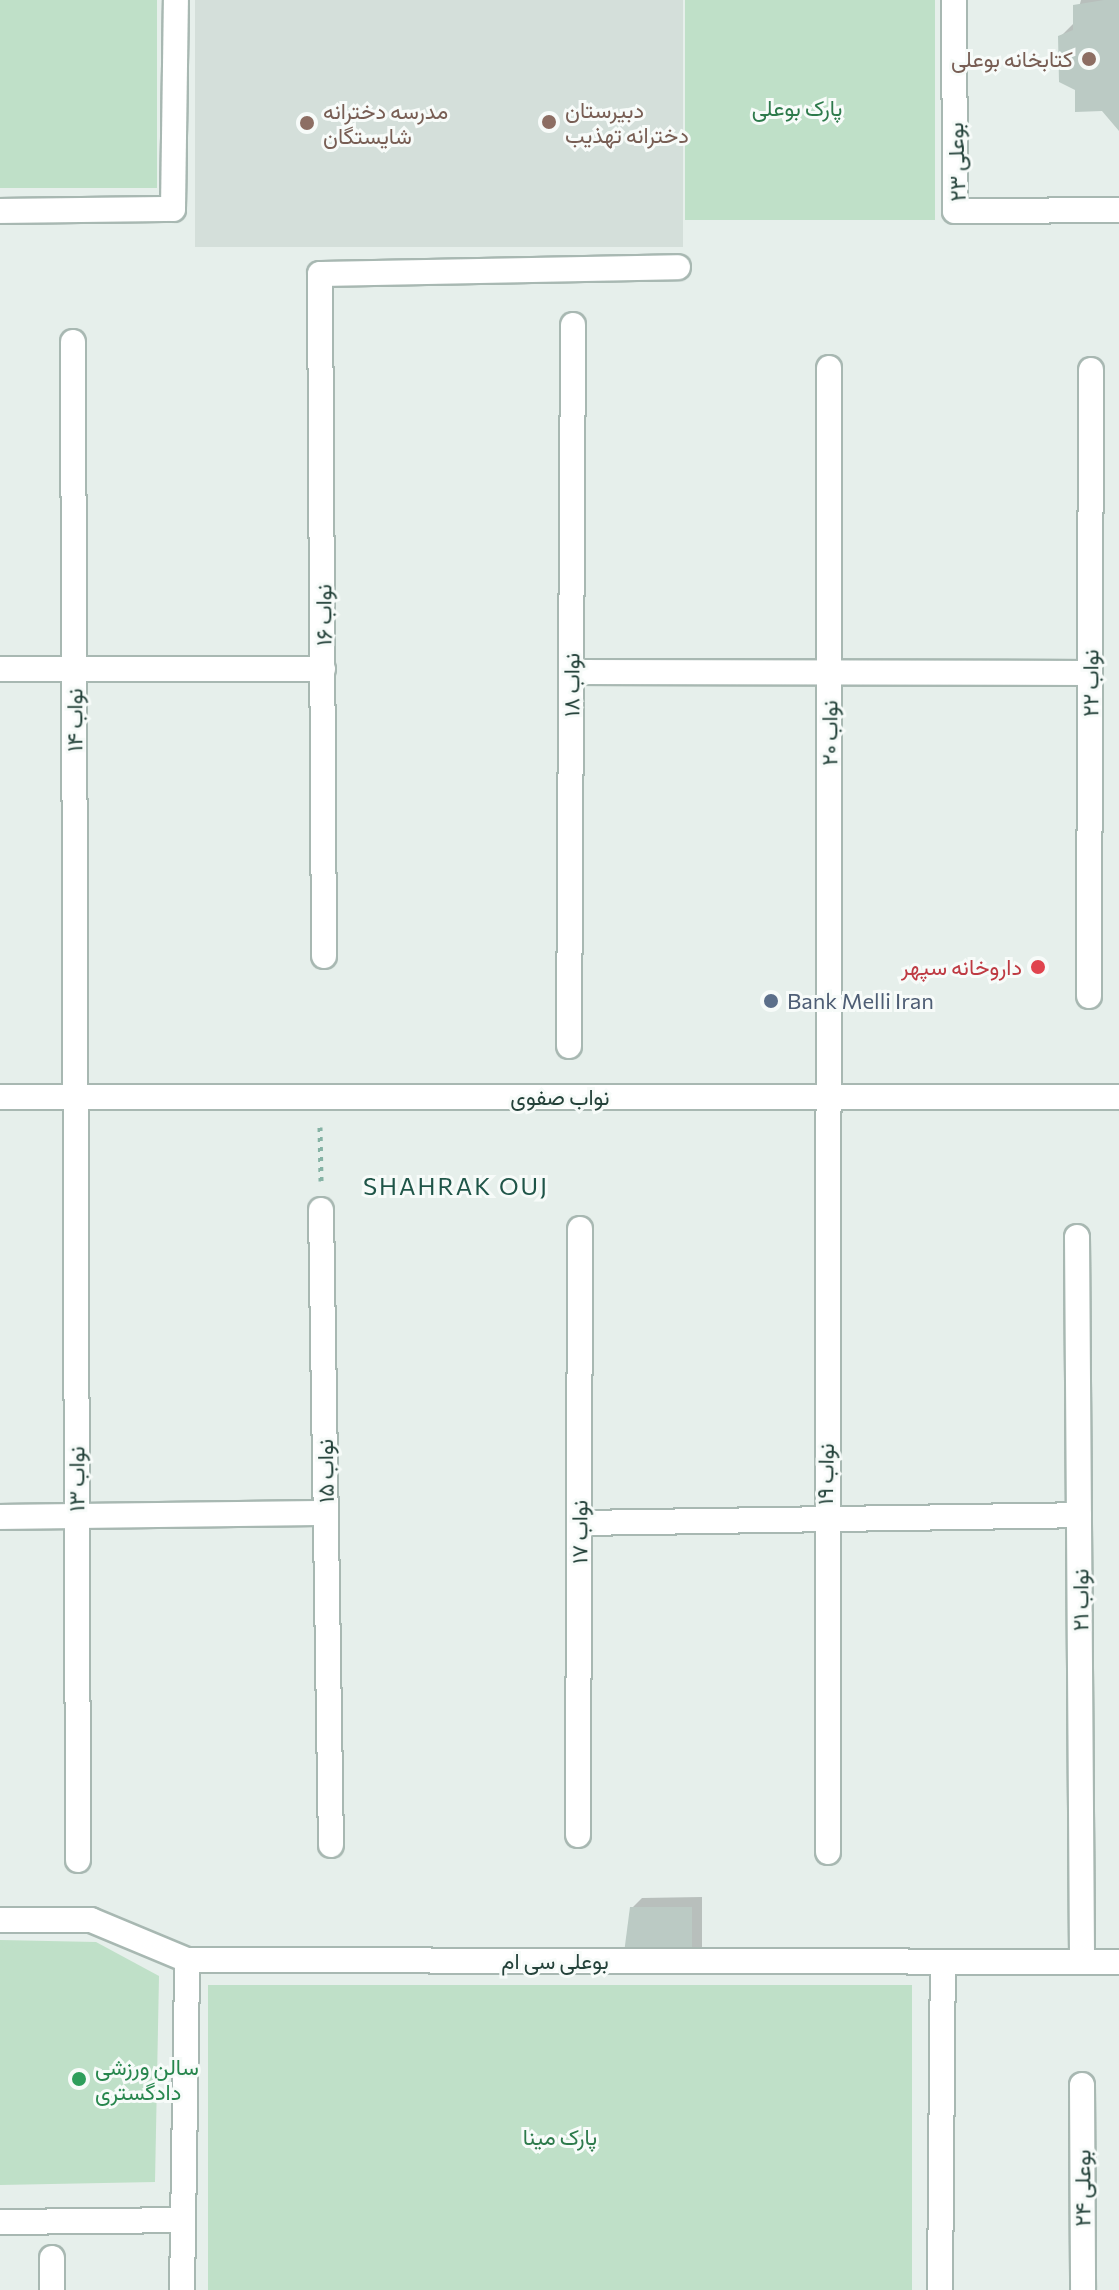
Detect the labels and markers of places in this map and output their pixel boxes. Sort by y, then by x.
place label: کتابخانه بوعلی [951,46,1073,72]
marker: کتابخانه بوعلی [1080,50,1098,68]
place label: دبیرستان دخترانه تهذیب [565,96,689,148]
place label: مدرسه دخترانه شایستگان [323,97,448,148]
marker: دبیرستان دخترانه تهذیب [540,113,558,131]
marker: مدرسه دخترانه شایستگان [298,114,316,132]
place label: داروخانه سپهر [901,954,1022,980]
marker: داروخانه سپهر [1029,958,1047,976]
place label: Bank Melli Iran [787,988,934,1014]
marker: Bank Melli Iran [762,992,780,1010]
place label: سالن ورزشی دادگستری [95,2053,199,2104]
marker: سالن ورزشی دادگستری [70,2070,88,2088]

